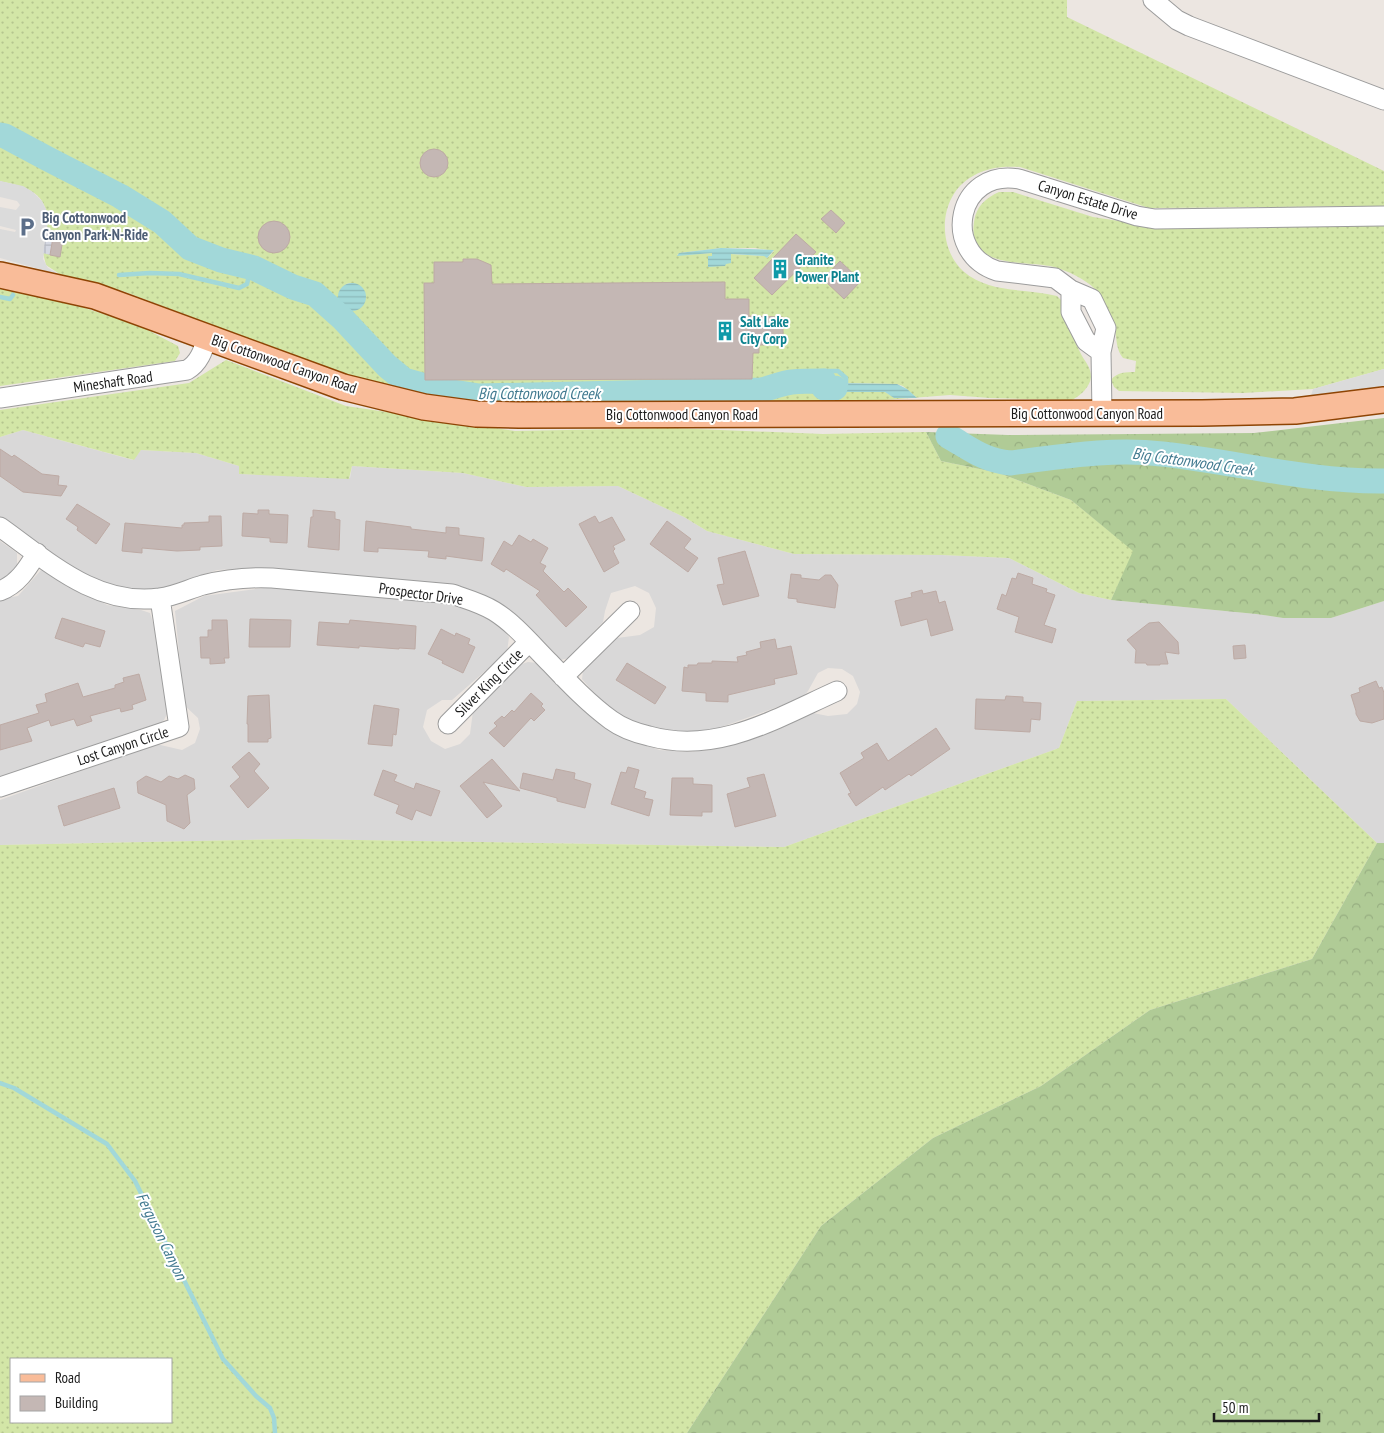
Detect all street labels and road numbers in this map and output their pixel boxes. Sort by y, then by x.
street label: Canyon Estate Drive [1036,175,1140,224]
street label: Big Cottonwood Canyon Road [209,330,359,397]
street label: Mineshaft Road [72,367,154,396]
street label: Big Cottonwood Canyon Road [1011,404,1163,423]
street label: Big Cottonwood Canyon Road [606,405,758,424]
street label: Prospector Drive [378,578,464,609]
street label: Silver King Circle [451,645,527,721]
street label: Lost Canyon Circle [75,722,171,769]

